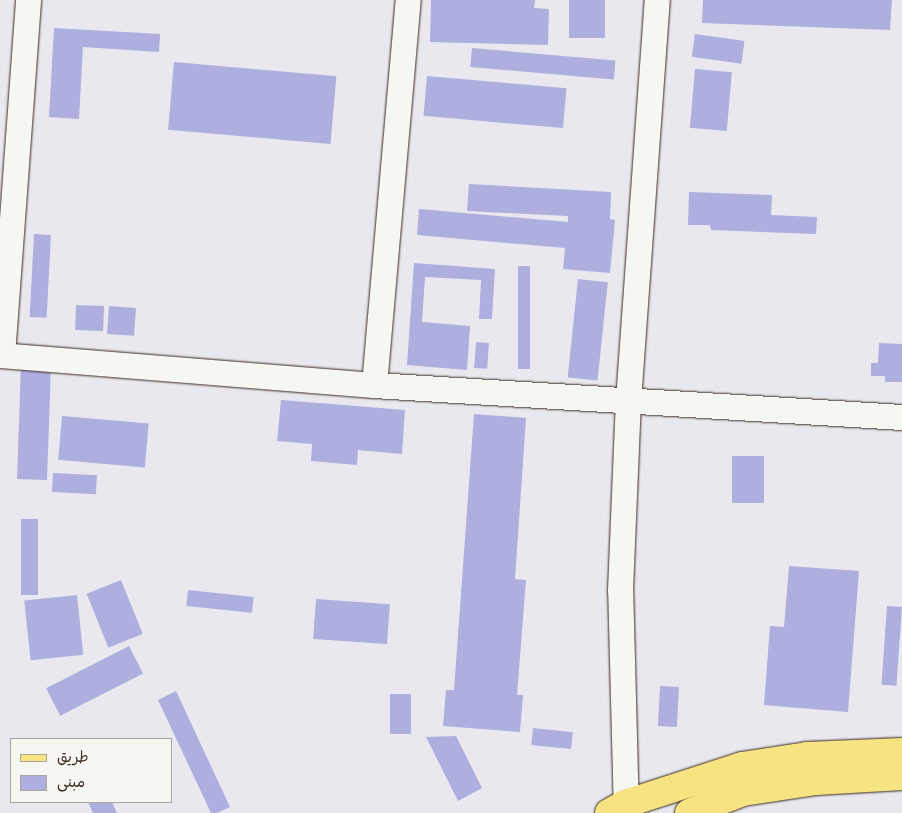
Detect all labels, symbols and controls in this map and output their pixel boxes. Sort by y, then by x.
legend [10,738,172,803]
text: طريق [57,748,89,767]
text: مبنى [57,773,85,792]

